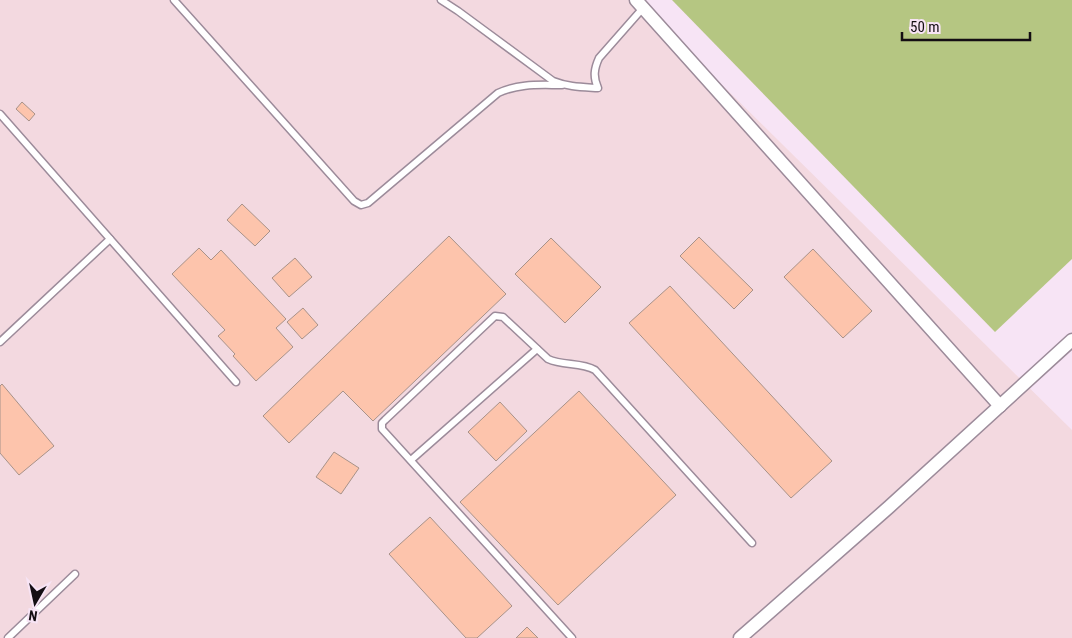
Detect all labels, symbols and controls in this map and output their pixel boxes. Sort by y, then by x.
scale bar [902,10,1030,42]
text: 50 m [910,18,940,36]
north arrow [10,578,60,628]
text: N [27,607,38,624]

